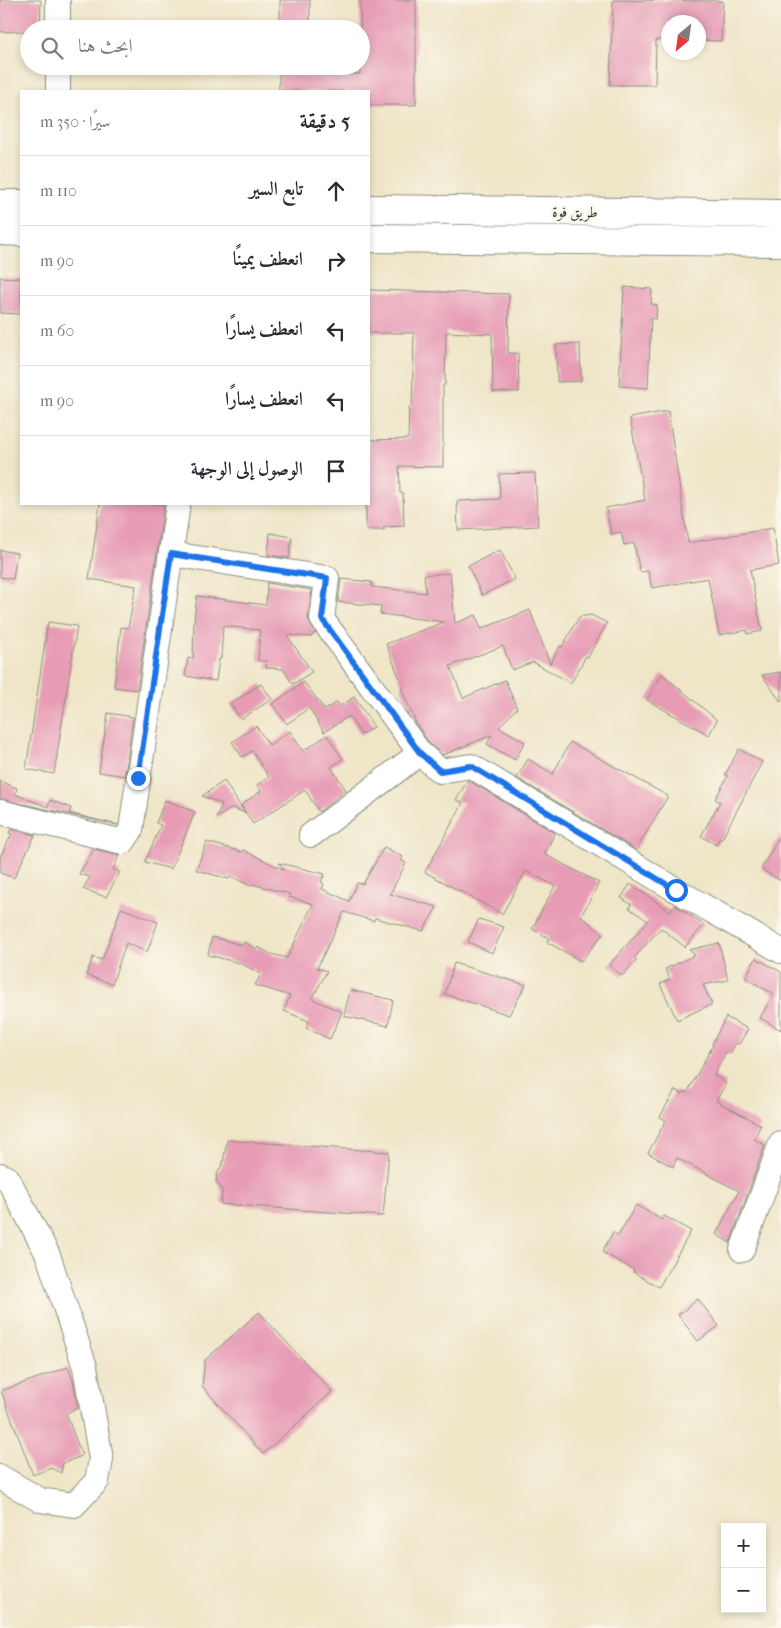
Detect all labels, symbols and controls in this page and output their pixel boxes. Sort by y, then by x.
north arrow [661,15,706,60]
search box [20,20,370,75]
icon: search [38,34,66,62]
text: ابحث هنا [78,35,133,57]
text: 5 دقيقة [300,109,350,133]
text: سيرًا · 350 m [40,112,110,131]
icon: ahead [322,177,350,205]
text: تابع السير [249,178,303,200]
text: 110 m [40,181,77,200]
street label: طريق فوة [552,203,598,222]
icon: right [322,247,350,275]
text: انعطف يمينًا [233,248,303,270]
text: 90 m [40,251,74,270]
icon: left [322,317,350,345]
text: انعطف يسارًا [225,318,303,340]
text: 60 m [40,321,74,340]
icon: left [322,387,350,415]
text: انعطف يسارًا [225,388,303,410]
text: 90 m [40,391,74,410]
icon: arrive [322,457,350,485]
text: الوصول إلى الوجهة [191,458,303,480]
route end [127,767,150,790]
route start [665,879,688,902]
map controls [721,1523,766,1613]
button: + [721,1523,766,1568]
button: − [721,1568,766,1613]

